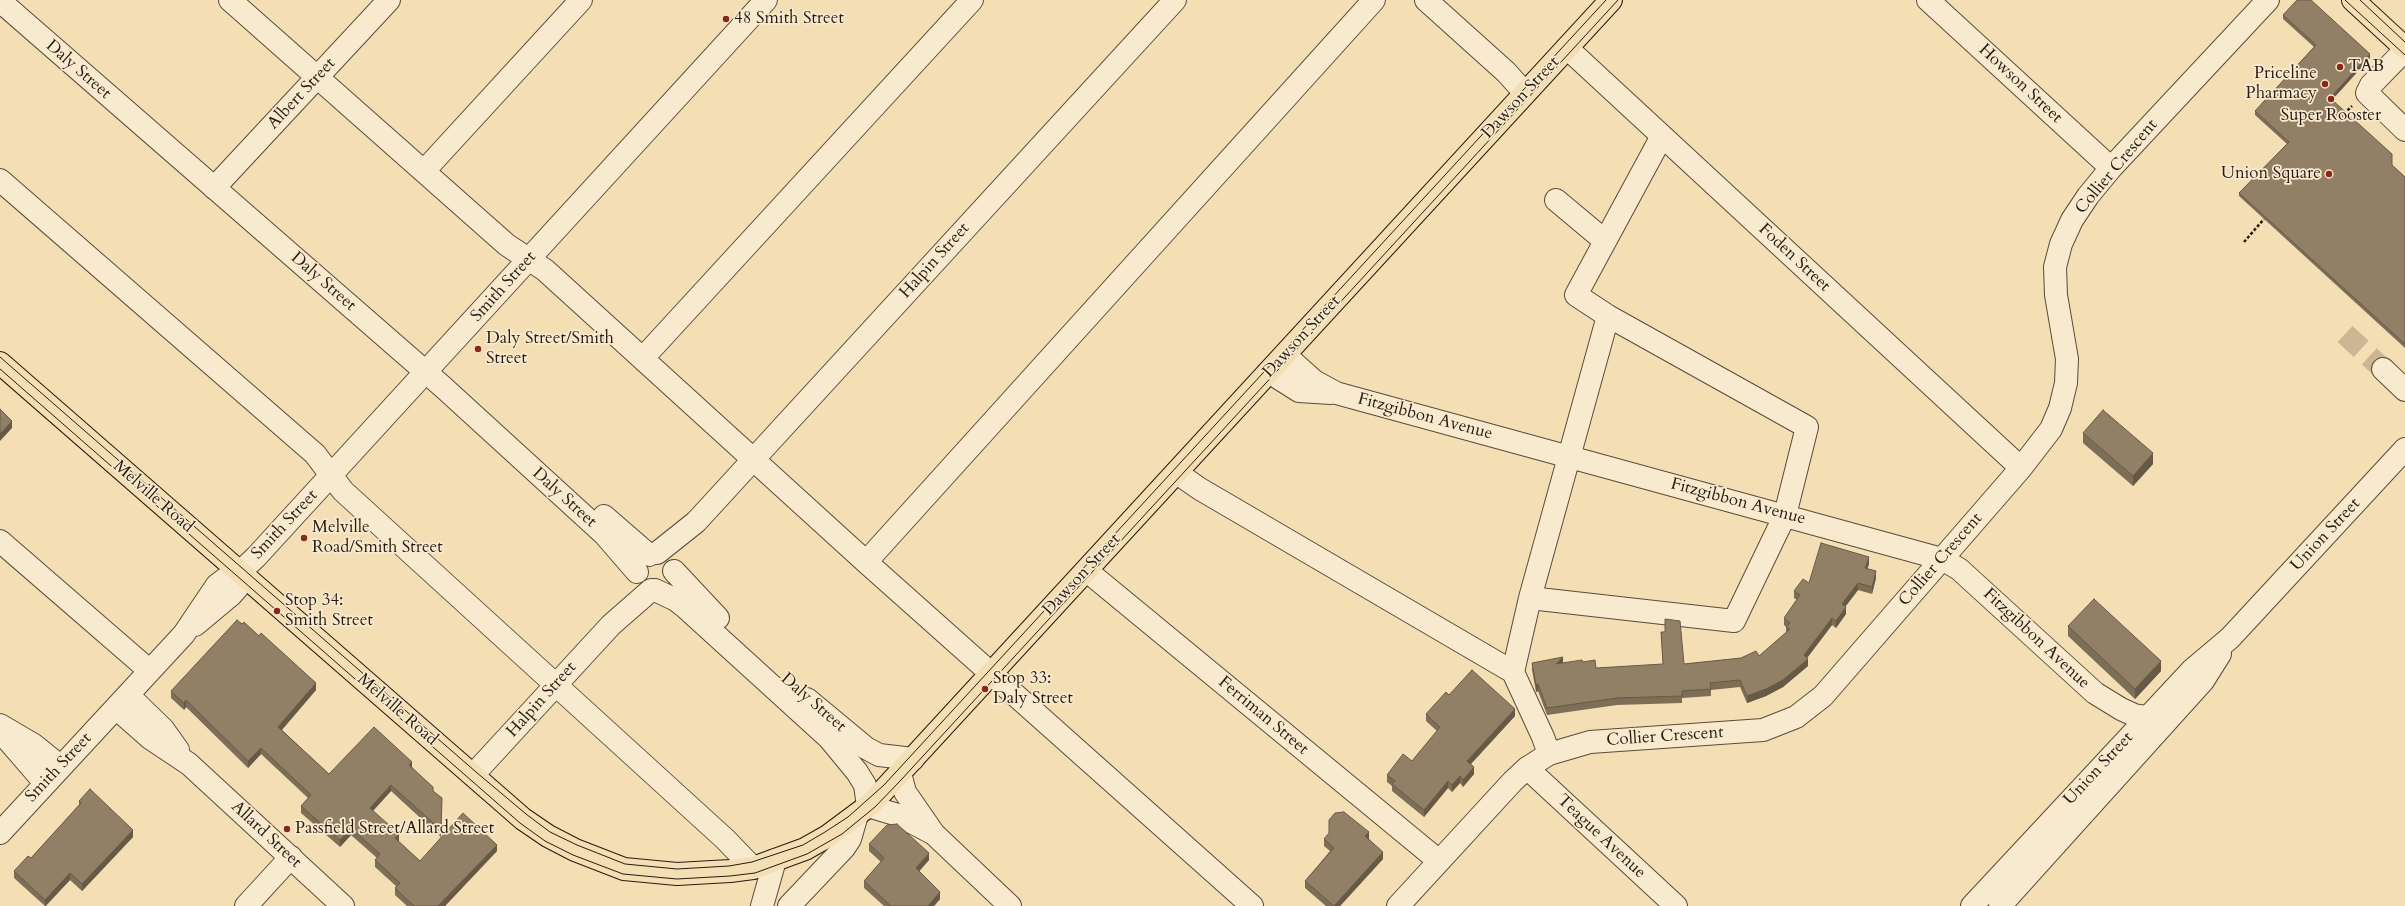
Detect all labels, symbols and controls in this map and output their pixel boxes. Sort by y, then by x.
place label: 48 Smith Street [734,9,844,29]
marker: 48 Smith Street [721,14,731,24]
street label: Daly Street [41,36,115,104]
street label: Howson Street [1974,40,2066,128]
street label: Dawson Street [1478,53,1564,143]
street label: Albert Street [264,54,340,134]
place label: TAB [2348,57,2384,77]
marker: TAB [2335,62,2345,72]
place label: Priceline Pharmacy [2246,64,2317,104]
marker: Priceline Pharmacy [2320,79,2330,89]
marker: Super Rooster [2326,94,2336,104]
place label: Super Rooster [2281,106,2381,126]
street label: Collier Crescent [2072,116,2162,218]
place label: Union Square [2221,164,2321,184]
marker: Union Square [2324,169,2334,179]
street label: Halpin Street [896,219,974,303]
street label: Foden Street [1754,220,1834,296]
street label: Daly Street [286,248,360,316]
street label: Smith Street [467,248,541,326]
street label: Dawson Street [1259,292,1345,382]
place label: Daly Street/Smith Street [486,329,614,369]
marker: Daly Street/Smith Street [473,344,483,354]
street label: Fitzgibbon Avenue [1355,389,1495,445]
street label: Melville Road [109,457,197,537]
street label: Daly Street [527,464,601,532]
street label: Fitzgibbon Avenue [1668,474,1808,530]
street label: Smith Street [248,486,322,564]
street label: Union Street [2287,494,2365,576]
street label: Collier Crescent [1895,509,1987,611]
place label: Melville Road/Smith Street [312,518,443,558]
street label: Dawson Street [1039,530,1125,620]
marker: Melville Road/Smith Street [299,533,309,543]
street label: Fitzgibbon Avenue [1978,584,2094,694]
place label: Stop 34: Smith Street [285,591,373,631]
marker: Stop 34: Smith Street [272,606,282,616]
street label: Halpin Street [503,658,581,742]
street label: Daly Street [776,669,850,737]
place label: Stop 33: Daly Street [993,669,1073,709]
street label: Melville Road [353,670,441,750]
street label: Ferriman Street [1214,672,1312,760]
marker: Stop 33: Daly Street [980,684,990,694]
street label: Collier Crescent [1606,723,1724,751]
street label: Union Street [2060,728,2138,810]
street label: Smith Street [22,729,96,807]
street label: Teague Avenue [1552,791,1650,883]
street label: Allard Street [227,797,305,873]
place label: Passfield Street/Allard Street [295,819,494,839]
marker: Passfield Street/Allard Street [282,824,292,834]

